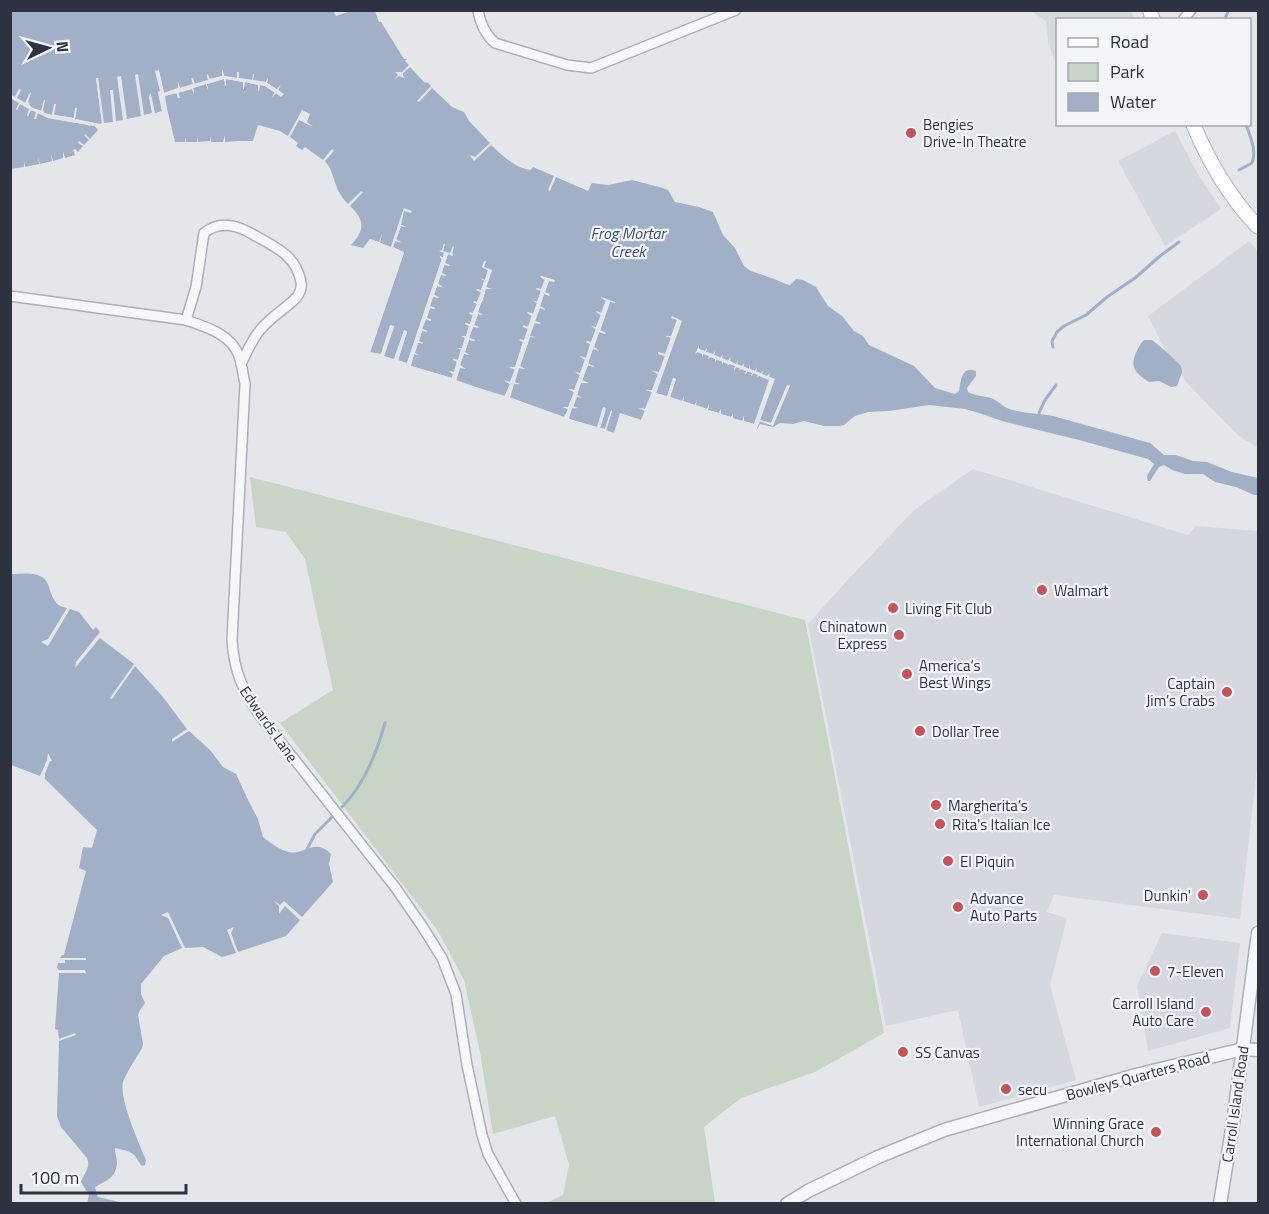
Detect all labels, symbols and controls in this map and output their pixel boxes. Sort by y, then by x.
north arrow [18,18,78,78]
legend [1056,18,1251,126]
text: Road [1110,28,1149,55]
text: N [51,40,75,53]
text: Park [1110,58,1145,85]
text: Water [1110,88,1156,115]
place label: Bengies Drive-In Theatre [923,113,1026,153]
marker: Bengies Drive-In Theatre [904,126,918,140]
water label: Frog Mortar Creek [591,221,667,263]
place label: Walmart [1054,579,1109,602]
marker: Walmart [1035,583,1049,597]
place label: Living Fit Club [905,597,992,620]
marker: Living Fit Club [886,601,900,615]
place label: Chinatown Express [819,615,887,655]
marker: Chinatown Express [892,628,906,642]
place label: America’s Best Wings [919,654,991,694]
marker: America’s Best Wings [900,667,914,681]
place label: Captain Jim’s Crabs [1146,672,1215,712]
street label: Edwards Lane [234,681,304,767]
marker: Captain Jim’s Crabs [1220,685,1234,699]
place label: Dollar Tree [932,720,999,743]
marker: Dollar Tree [913,724,927,738]
place label: Margherita’s [948,794,1028,817]
marker: Margherita’s [929,798,943,812]
place label: Rita's Italian Ice [952,813,1050,836]
marker: Rita's Italian Ice [933,817,947,831]
place label: El Piquin [960,850,1014,873]
marker: El Piquin [941,854,955,868]
place label: Dunkin' [1144,884,1191,907]
place label: Advance Auto Parts [970,887,1037,927]
marker: Dunkin' [1196,888,1210,902]
marker: Advance Auto Parts [951,900,965,914]
place label: 7-Eleven [1167,960,1224,983]
marker: 7-Eleven [1148,964,1162,978]
place label: Carroll Island Auto Care [1112,992,1194,1032]
marker: Carroll Island Auto Care [1199,1005,1213,1019]
place label: SS Canvas [915,1041,980,1064]
street label: Carroll Island Road [1215,1044,1255,1164]
marker: SS Canvas [896,1045,910,1059]
street label: Bowleys Quarters Road [1063,1046,1213,1106]
place label: secu [1018,1078,1047,1101]
marker: secu [999,1082,1013,1096]
place label: Winning Grace International Church [1016,1112,1144,1152]
marker: Winning Grace International Church [1149,1125,1163,1139]
scale bar [21,1157,186,1195]
text: 100 m [30,1164,79,1191]

